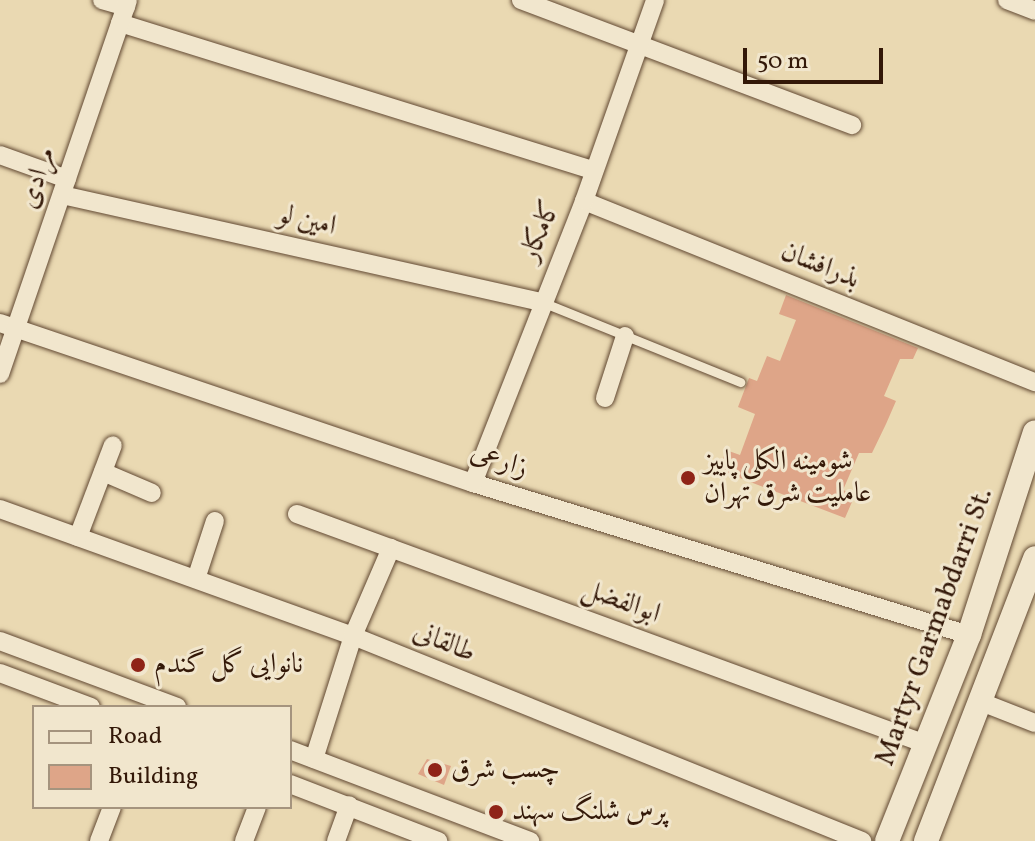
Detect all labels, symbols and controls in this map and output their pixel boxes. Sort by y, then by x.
scale bar [747,32,887,82]
text: 50 m [757,45,809,79]
street label: مرادی [12,143,64,213]
street label: کامکار [513,195,569,267]
street label: امین لو [275,198,339,244]
street label: بذرافشان [776,235,864,297]
street label: زارعی [466,436,532,486]
place label: شومینه الکلی پاییز عاملیت شرق تهران [704,445,871,511]
marker: شومینه الکلی پاییز عاملیت شرق تهران [679,469,697,487]
street label: Martyr Garmabdarri St. [869,483,1001,771]
street label: ابوالفضل [577,572,665,632]
street label: طالقانی [408,615,480,671]
place label: نانوایی گل گندم [154,648,303,682]
marker: نانوایی گل گندم [129,656,147,674]
legend [32,705,292,809]
text: Road [108,720,162,754]
place label: چسب شرق [451,753,560,787]
text: Building [108,760,198,794]
marker: چسب شرق [426,761,444,779]
place label: پرس شلنگ سهند [512,795,667,829]
marker: پرس شلنگ سهند [487,803,505,821]

